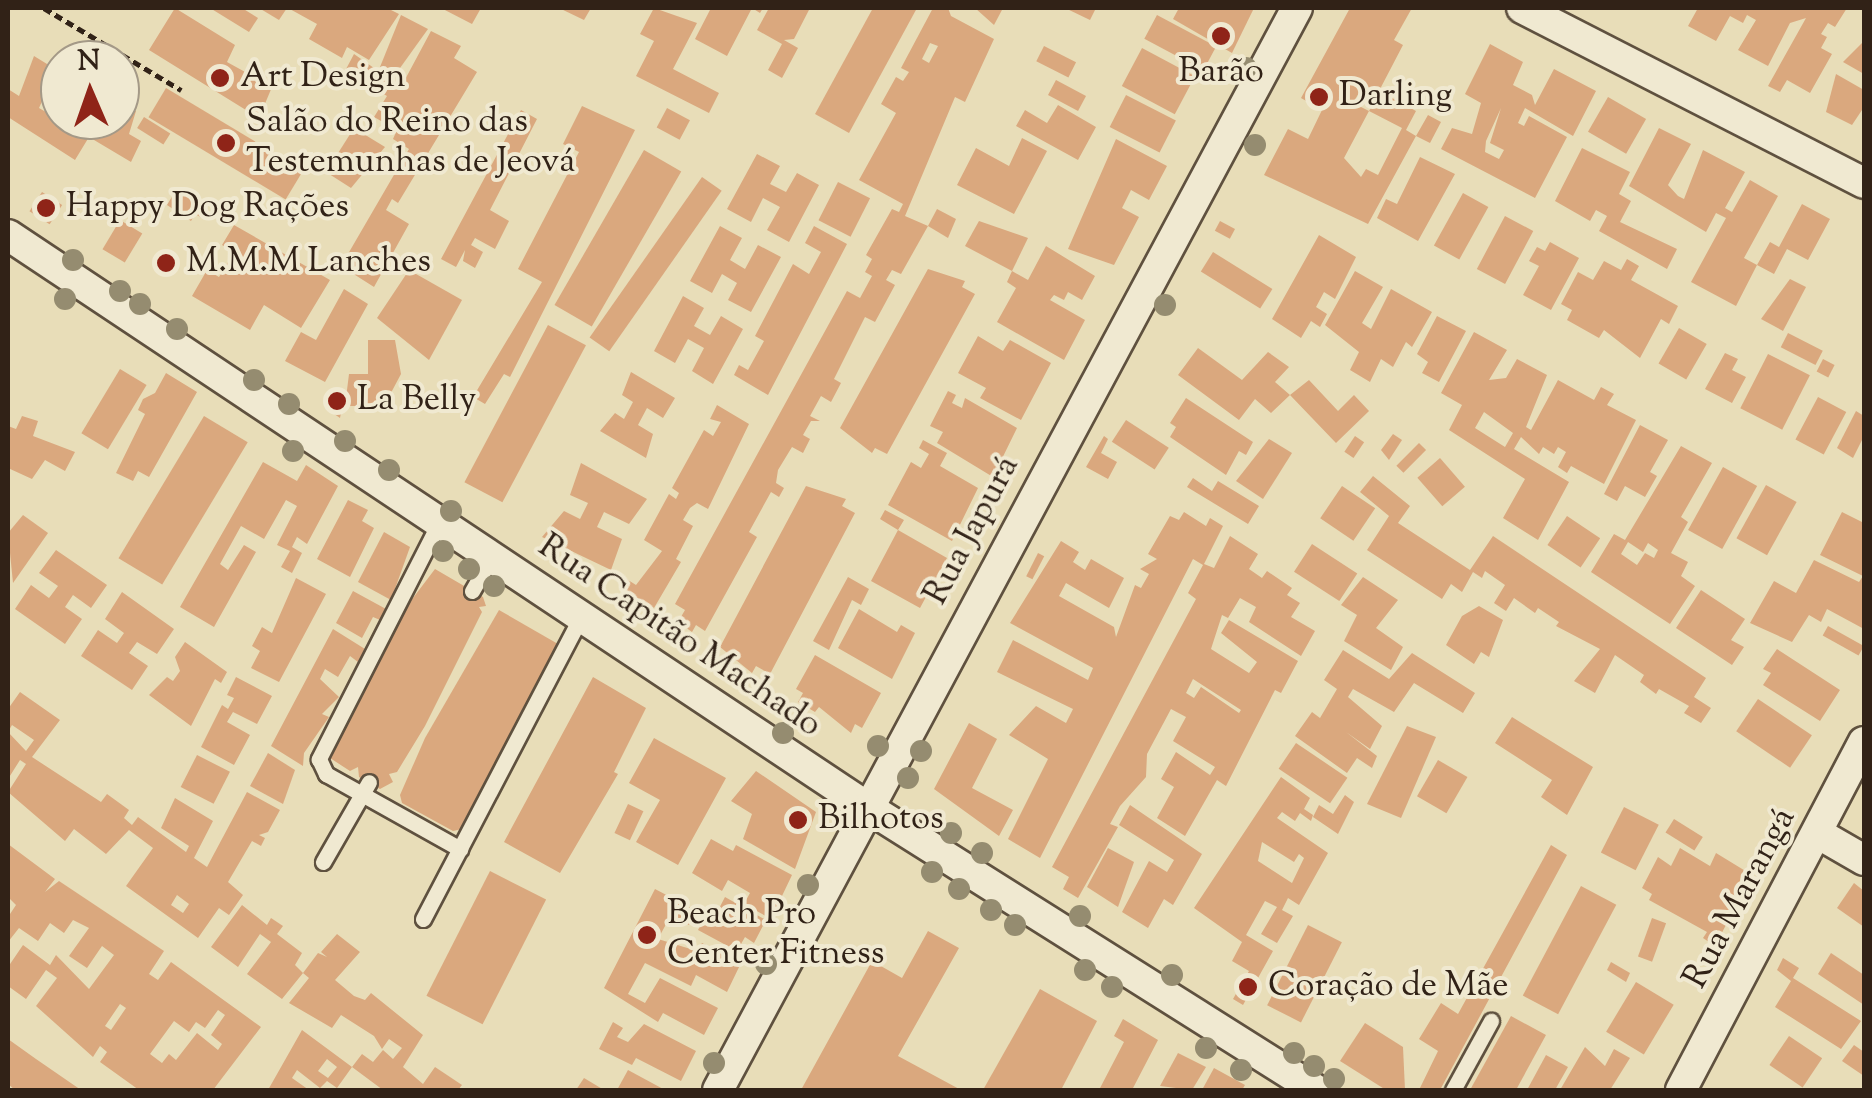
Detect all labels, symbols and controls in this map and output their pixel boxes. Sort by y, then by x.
marker: Barão [1210,25,1232,47]
north arrow [40,40,140,140]
text: N [77,42,101,82]
place label: Barão [1178,52,1264,94]
place label: Art Design [240,57,406,99]
marker: Art Design [209,67,231,89]
place label: Darling [1339,76,1452,118]
marker: Darling [1308,86,1330,108]
place label: Salão do Reino das Testemunhas de Jeová [246,102,575,184]
marker: Salão do Reino das Testemunhas de Jeová [215,132,237,154]
place label: Happy Dog Rações [66,187,349,229]
marker: Happy Dog Rações [35,197,57,219]
place label: M.M.M Lanches [186,242,431,284]
marker: M.M.M Lanches [155,252,177,274]
place label: La Belly [357,380,476,422]
marker: La Belly [326,390,348,412]
street label: Rua Japurá [916,449,1030,613]
street label: Rua Capitão Machado [529,526,829,748]
place label: Bilhotos [818,799,944,841]
street label: Rua Marangá [1676,802,1806,996]
marker: Bilhotos [787,809,809,831]
place label: Beach Pro Center Fitness [667,894,884,976]
marker: Beach Pro Center Fitness [636,924,658,946]
place label: Coração de Mãe [1268,966,1509,1008]
marker: Coração de Mãe [1237,976,1259,998]

